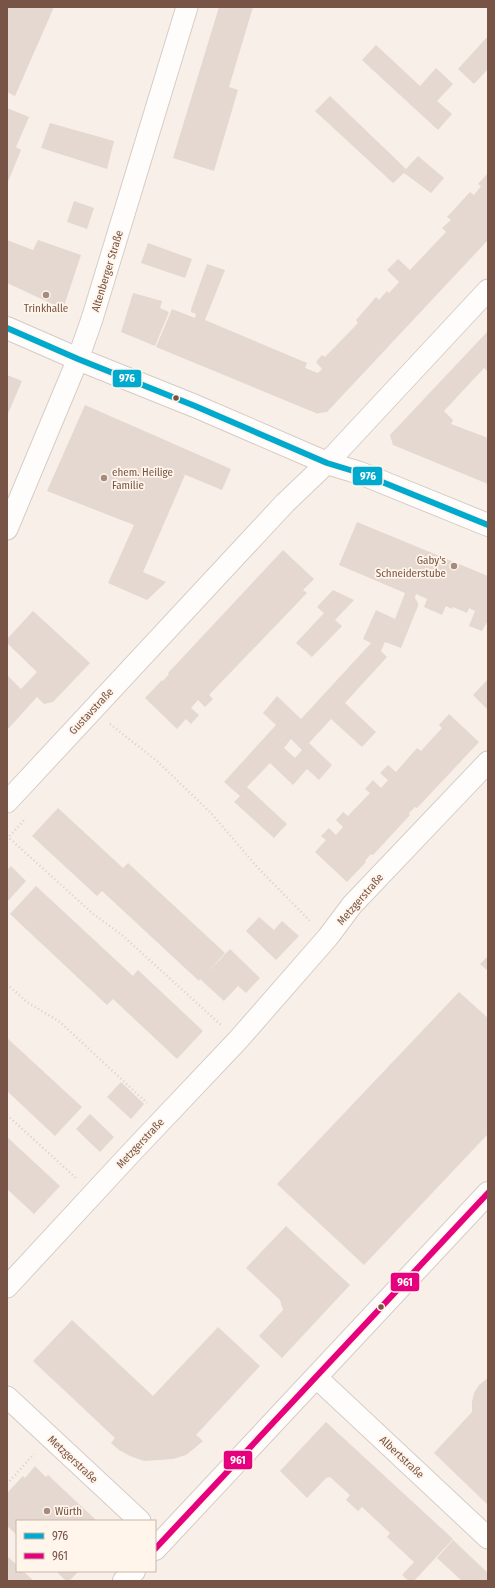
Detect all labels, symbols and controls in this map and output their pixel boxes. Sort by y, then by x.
street label: Altenberger Straße [89,229,126,313]
marker: Trinkhalle [41,290,51,300]
place label: Trinkhalle [24,302,68,315]
line badge: 976 [112,369,142,388]
text: 976 [119,372,135,385]
unlabelled marker [171,393,181,403]
place label: ehem. Heilige Familie [112,466,173,492]
line badge: 976 [352,466,383,486]
text: 976 [360,470,376,483]
marker: ehem. Heilige Familie [99,473,109,483]
place label: Gaby's Schneiderstube [376,554,446,580]
marker: Gaby's Schneiderstube [449,561,459,571]
street label: Gustavstraße [67,685,116,737]
street label: Metzgerstraße [335,871,386,928]
street label: Metzgerstraße [114,1116,167,1171]
line badge: 961 [390,1272,420,1292]
text: 961 [397,1276,413,1289]
unlabelled marker [376,1302,386,1312]
street label: Metzgerstraße [45,1433,100,1486]
street label: Albertstraße [377,1434,427,1481]
line badge: 961 [223,1450,253,1470]
text: 961 [230,1454,246,1467]
place label: Würth [55,1505,82,1518]
marker: Würth [42,1506,52,1516]
legend [16,1520,156,1572]
text: 976 [52,1529,68,1543]
text: 961 [52,1549,68,1563]

